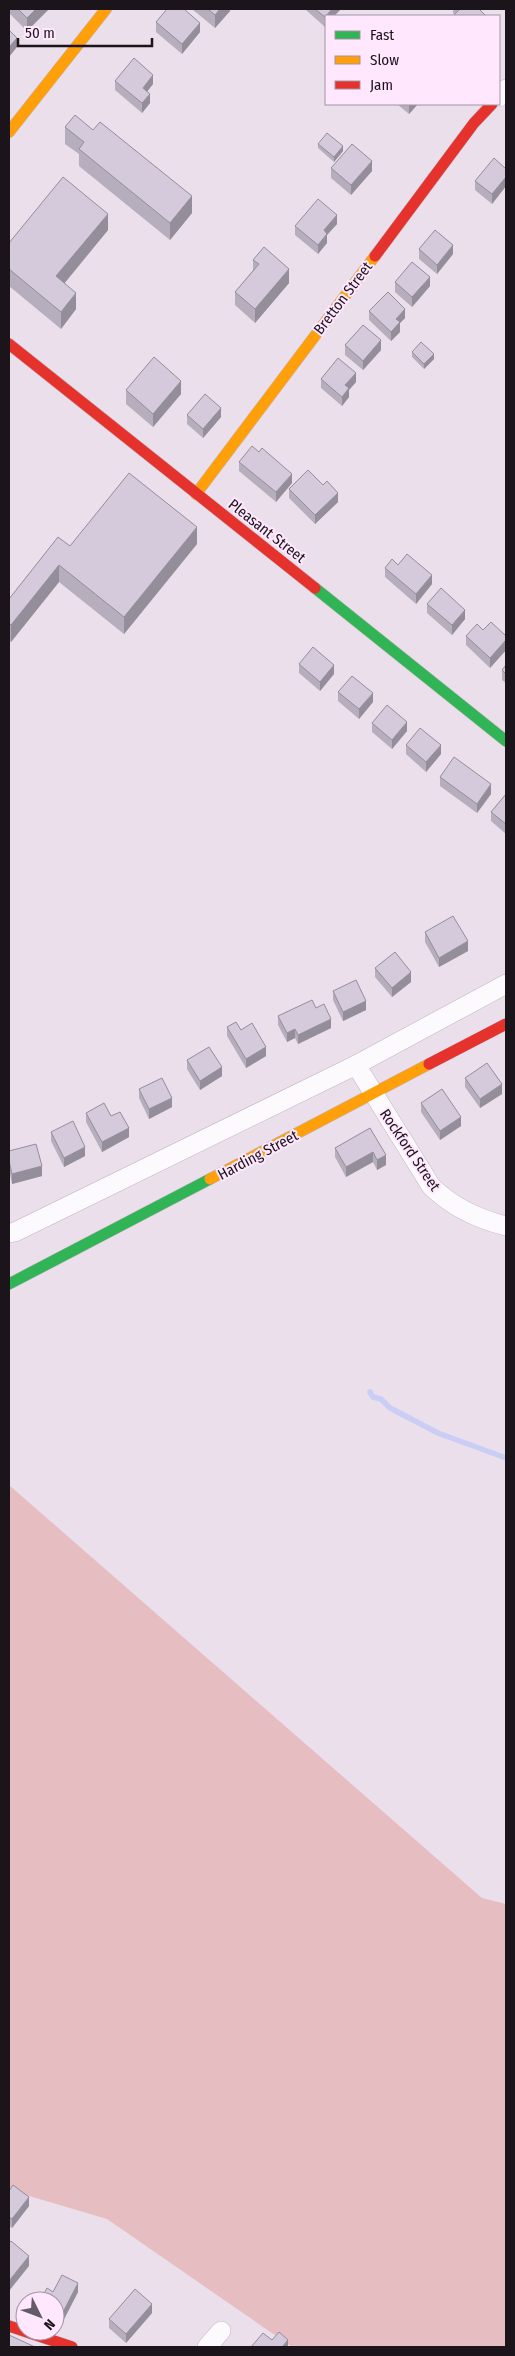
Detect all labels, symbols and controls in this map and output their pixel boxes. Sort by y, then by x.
scale bar [18,15,151,47]
legend [325,15,500,105]
text: 50 m [25,24,55,42]
text: Fast [370,26,394,44]
text: Slow [370,51,399,69]
text: Jam [370,76,393,94]
street label: Bretton Street [310,258,376,338]
street label: Pleasant Street [225,495,309,567]
street label: Rockford Street [376,1106,444,1194]
street label: Harding Street [215,1126,301,1184]
north arrow [15,2291,65,2341]
text: N [40,2316,58,2333]

